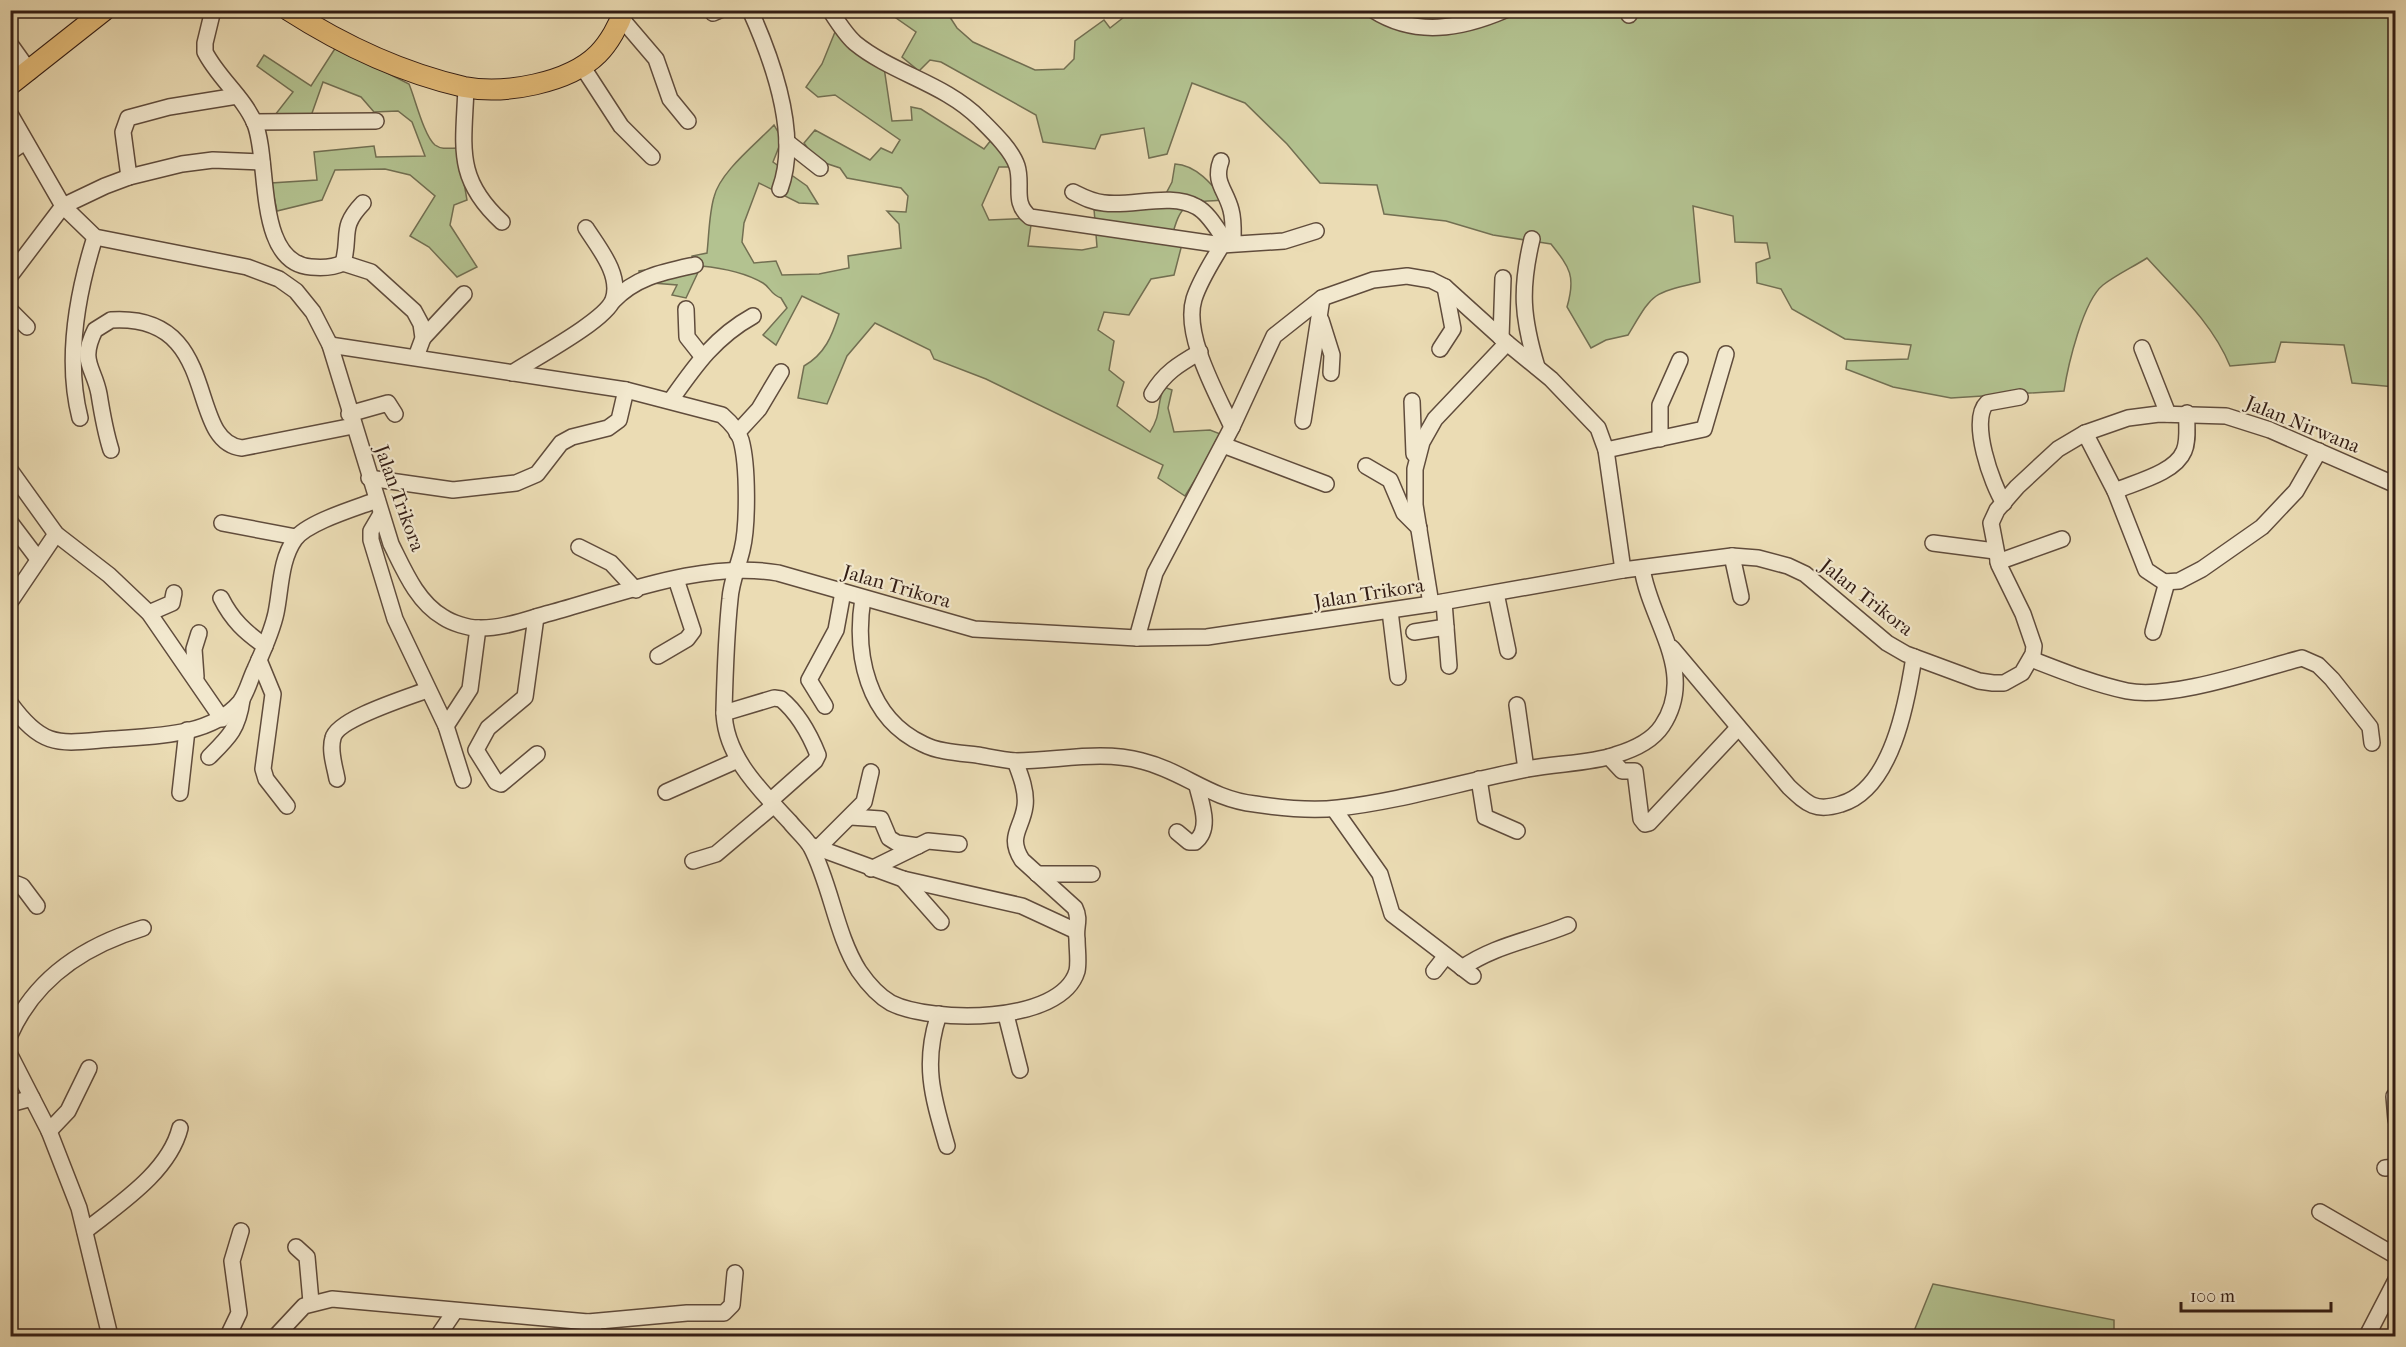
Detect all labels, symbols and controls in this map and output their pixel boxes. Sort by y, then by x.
street label: Jalan Nirwana [2240,390,2364,458]
street label: Jalan Trikora [369,440,430,555]
street label: Jalan Trikora [1814,553,1918,641]
street label: Jalan Trikora [838,560,954,613]
street label: Jalan Trikora [1310,573,1427,614]
scale bar [2181,1275,2331,1313]
text: 100 m [2190,1286,2235,1307]

